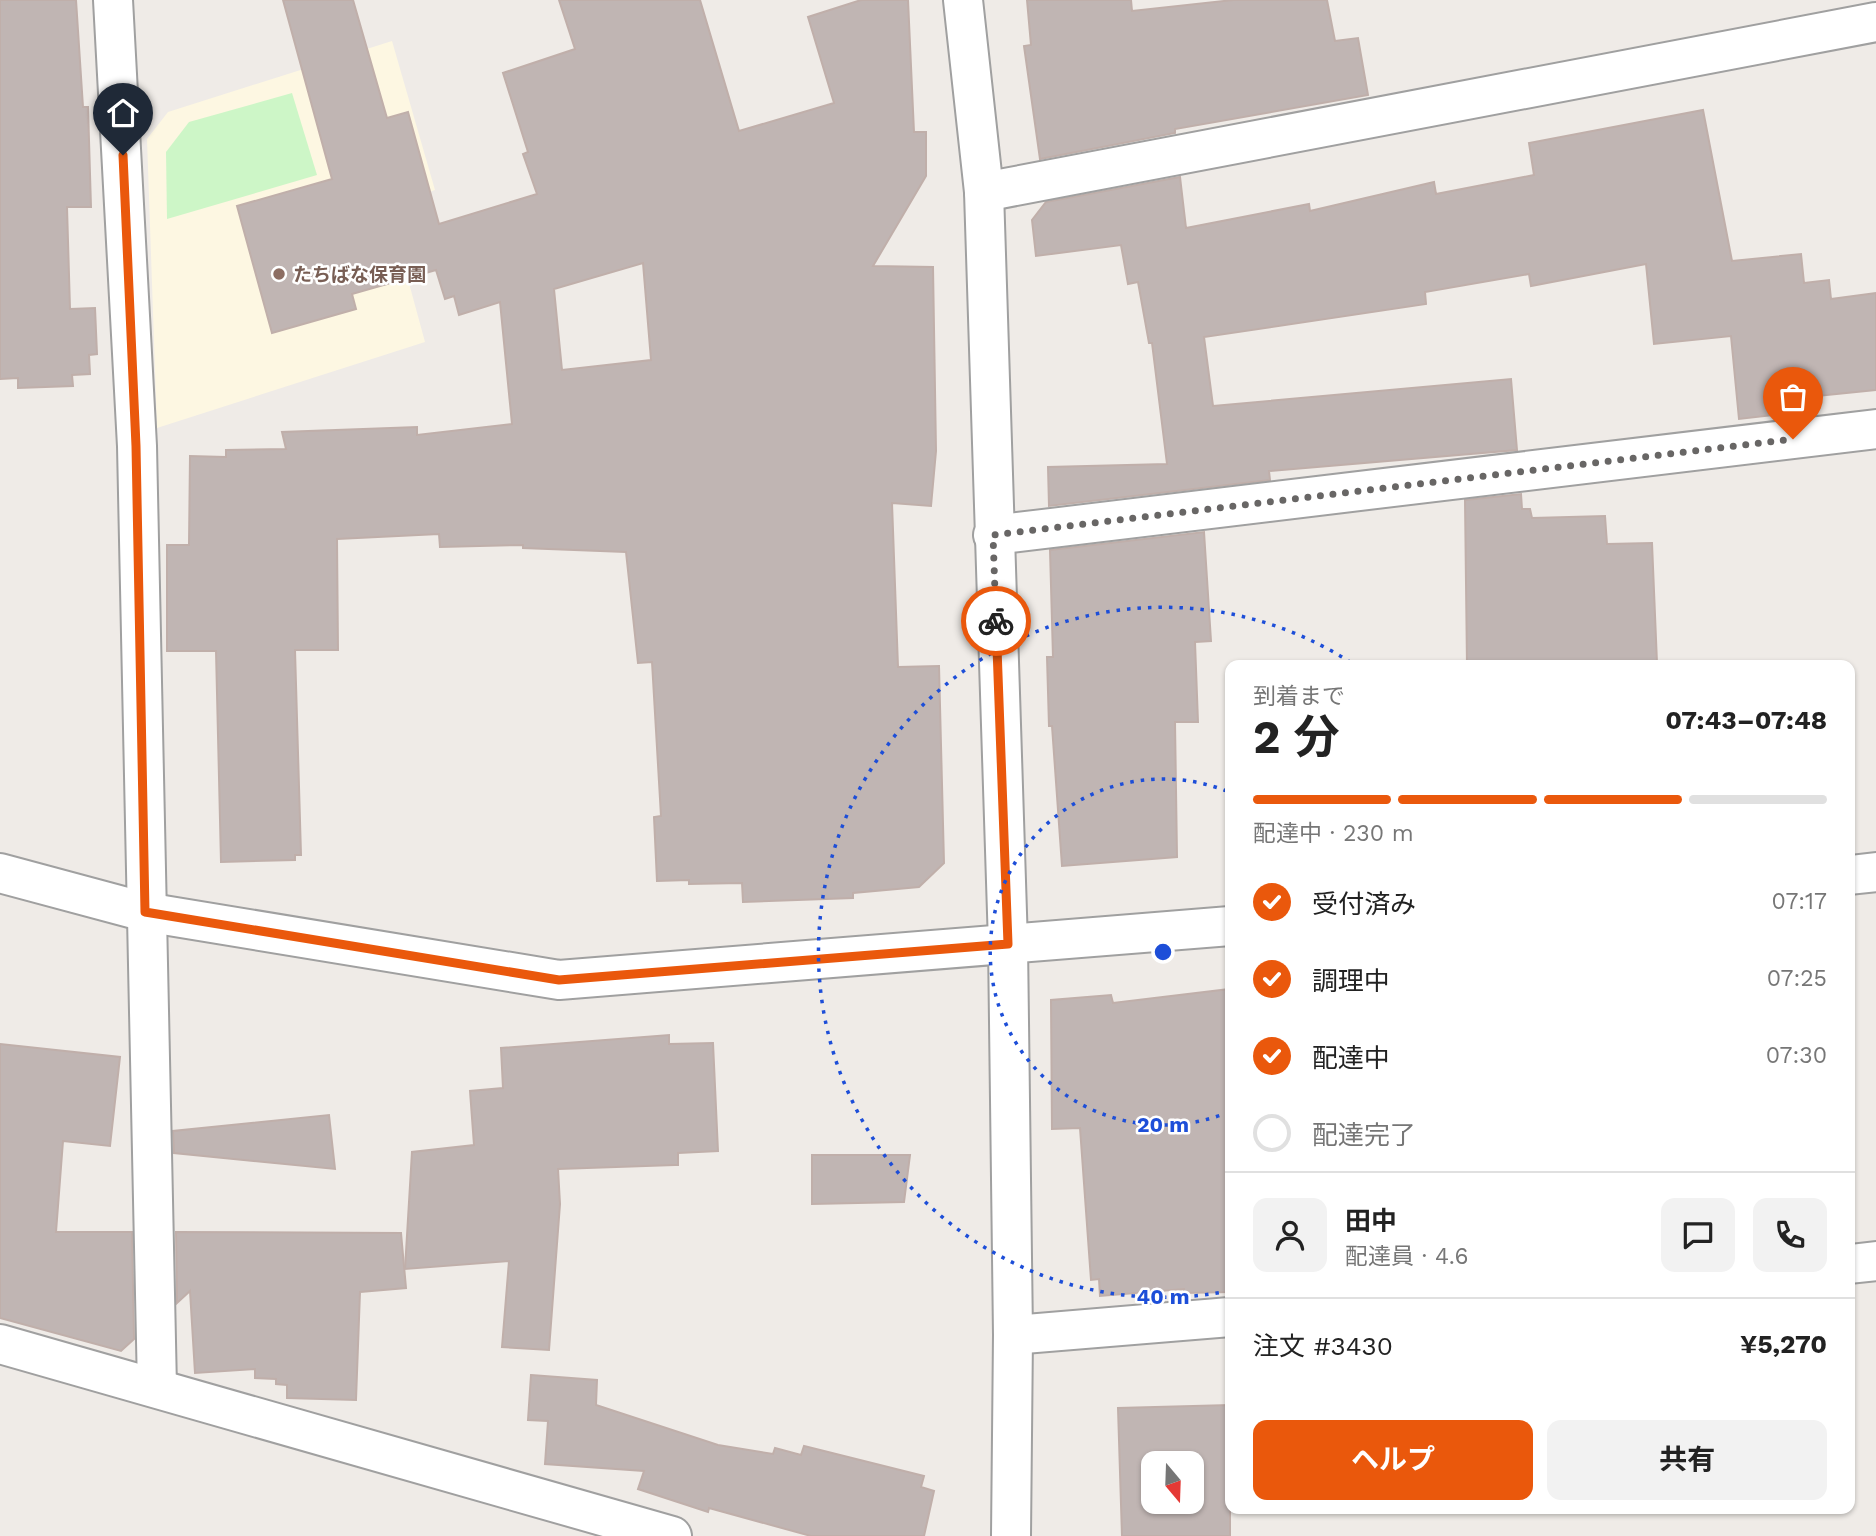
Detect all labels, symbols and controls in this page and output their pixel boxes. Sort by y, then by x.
pin [93,83,153,155]
icon: home [104,94,142,132]
place label: たちばな保育園 [293,263,426,286]
marker: たちばな保育園 [271,266,287,282]
pin [1763,367,1823,439]
icon: bag [1774,378,1812,416]
courier [961,586,1031,656]
icon: bike [977,602,1015,640]
text: 到着まで [1253,683,1345,710]
text: 07:43–07:48 [1665,705,1827,735]
text: 2 分 [1253,710,1340,764]
text: 配達中 · 230 m [1253,820,1414,847]
icon: check [1253,883,1291,921]
text: 07:17 [1772,888,1827,915]
text: 受付済み [1312,889,1416,919]
centre of rings [1151,940,1175,964]
icon: check [1253,960,1291,998]
text: 07:25 [1767,965,1827,992]
text: 調理中 [1312,966,1390,996]
icon: check [1253,1037,1291,1075]
text: 07:30 [1766,1042,1827,1069]
text: 配達中 [1312,1043,1390,1073]
text: 20 m [1137,1112,1189,1137]
text: 配達完了 [1312,1120,1416,1150]
button: person [1253,1198,1327,1272]
button: chat [1661,1198,1735,1272]
button: phone [1753,1198,1827,1272]
text: 田中 [1345,1206,1397,1236]
text: 配達員 · 4.6 [1345,1243,1468,1270]
text: 40 m [1137,1284,1189,1309]
text: ¥5,270 [1740,1329,1827,1359]
text: 注文 #3430 [1253,1331,1393,1361]
button: ヘルプ [1253,1420,1533,1500]
button: 共有 [1547,1420,1827,1500]
north arrow [1141,1451,1204,1514]
map controls [1141,1451,1204,1514]

